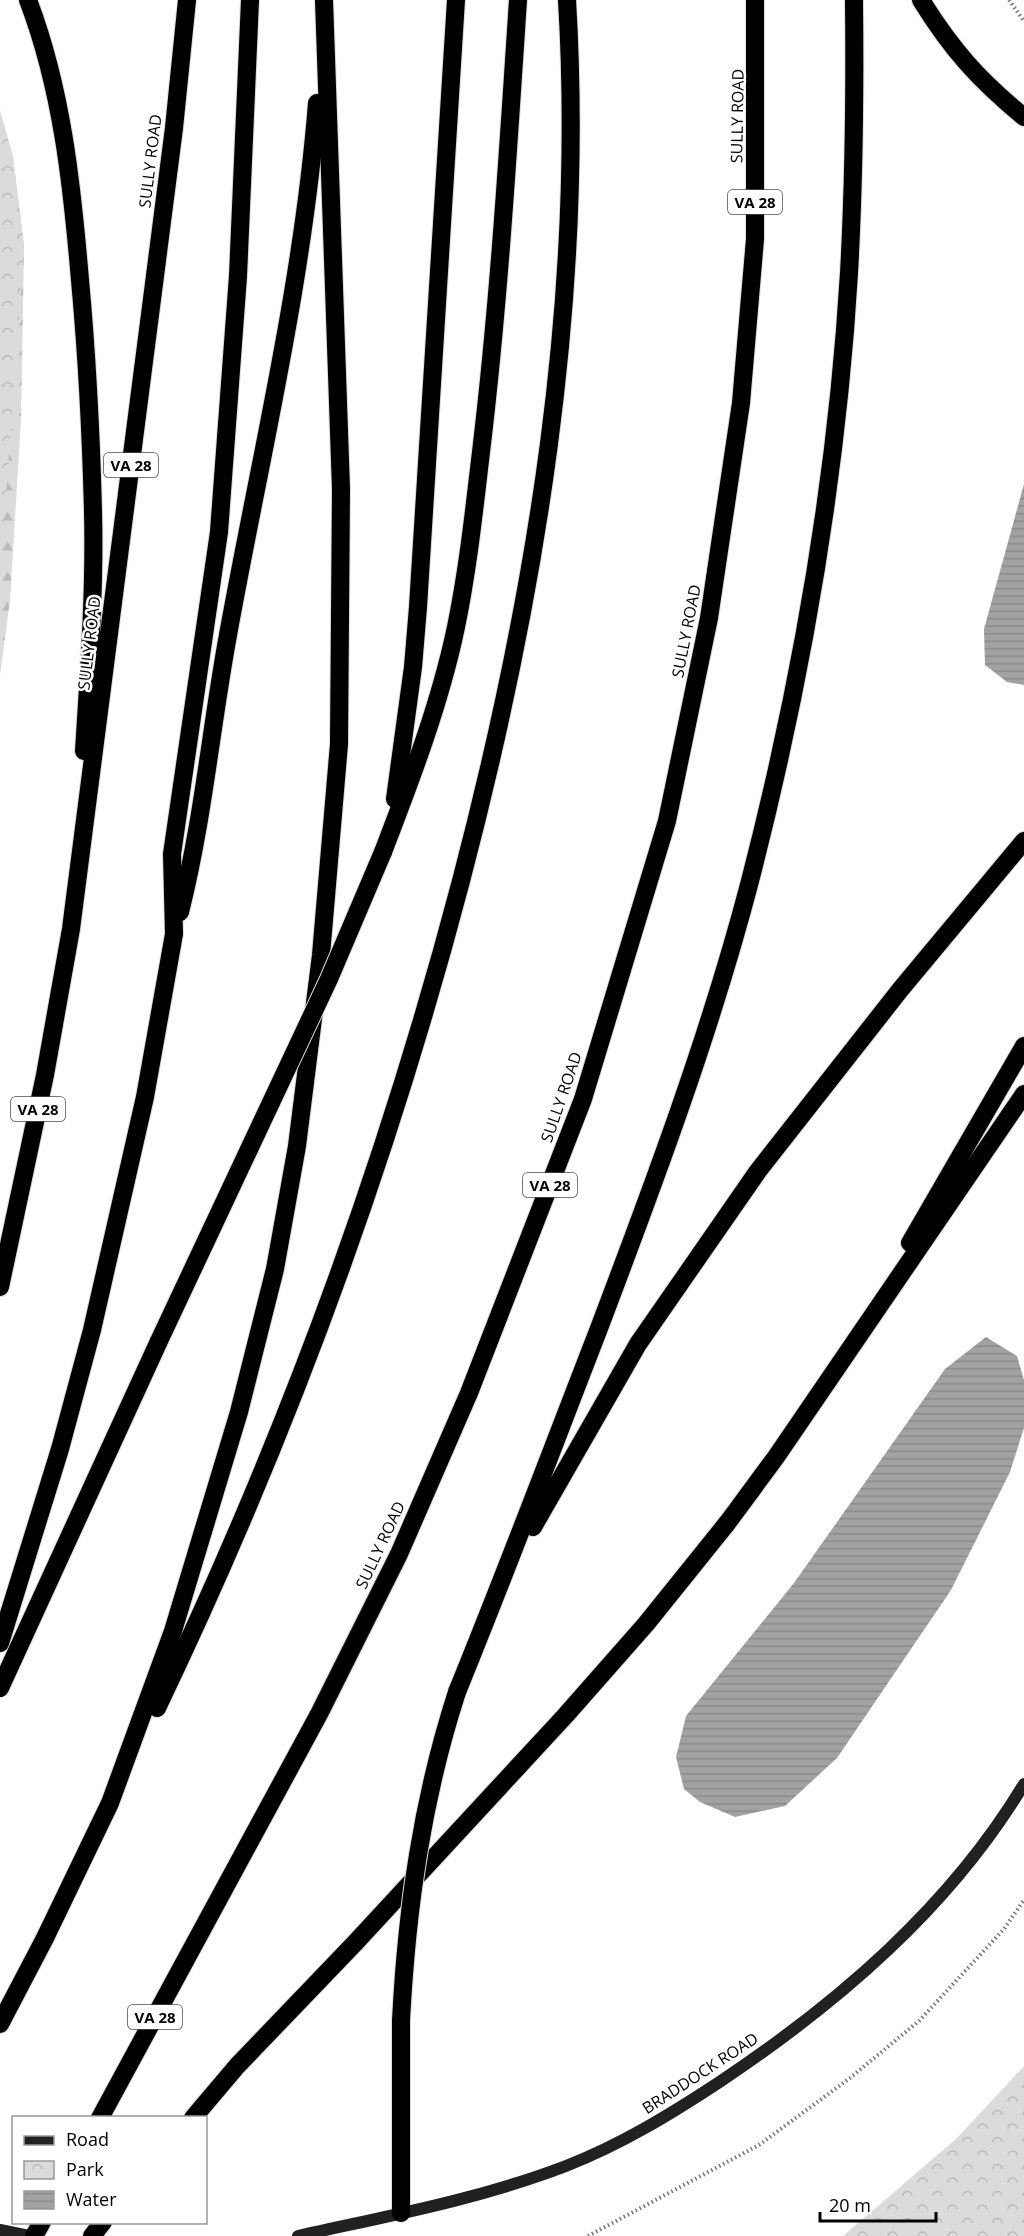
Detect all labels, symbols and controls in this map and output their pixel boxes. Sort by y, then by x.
street label: SULLY ROAD [725,69,749,163]
street label: SULLY ROAD [133,113,167,209]
road number: VA 28 [728,190,782,214]
road number: VA 28 [104,453,158,477]
street label: SULLY ROAD [666,583,706,679]
street label: SULLY ROAD [72,595,106,691]
street label: SULLY ROAD [535,1049,587,1145]
road number: VA 28 [11,1097,65,1121]
road number: VA 28 [523,1173,577,1197]
street label: SULLY ROAD [350,1498,410,1592]
road number: VA 28 [128,2005,182,2029]
street label: BRADDOCK ROAD [638,2027,762,2119]
legend [12,2116,207,2224]
text: Road [66,2127,109,2151]
text: Park [66,2157,104,2181]
scale bar [820,2185,936,2223]
text: Water [66,2187,117,2211]
text: 20 m [829,2193,871,2217]

